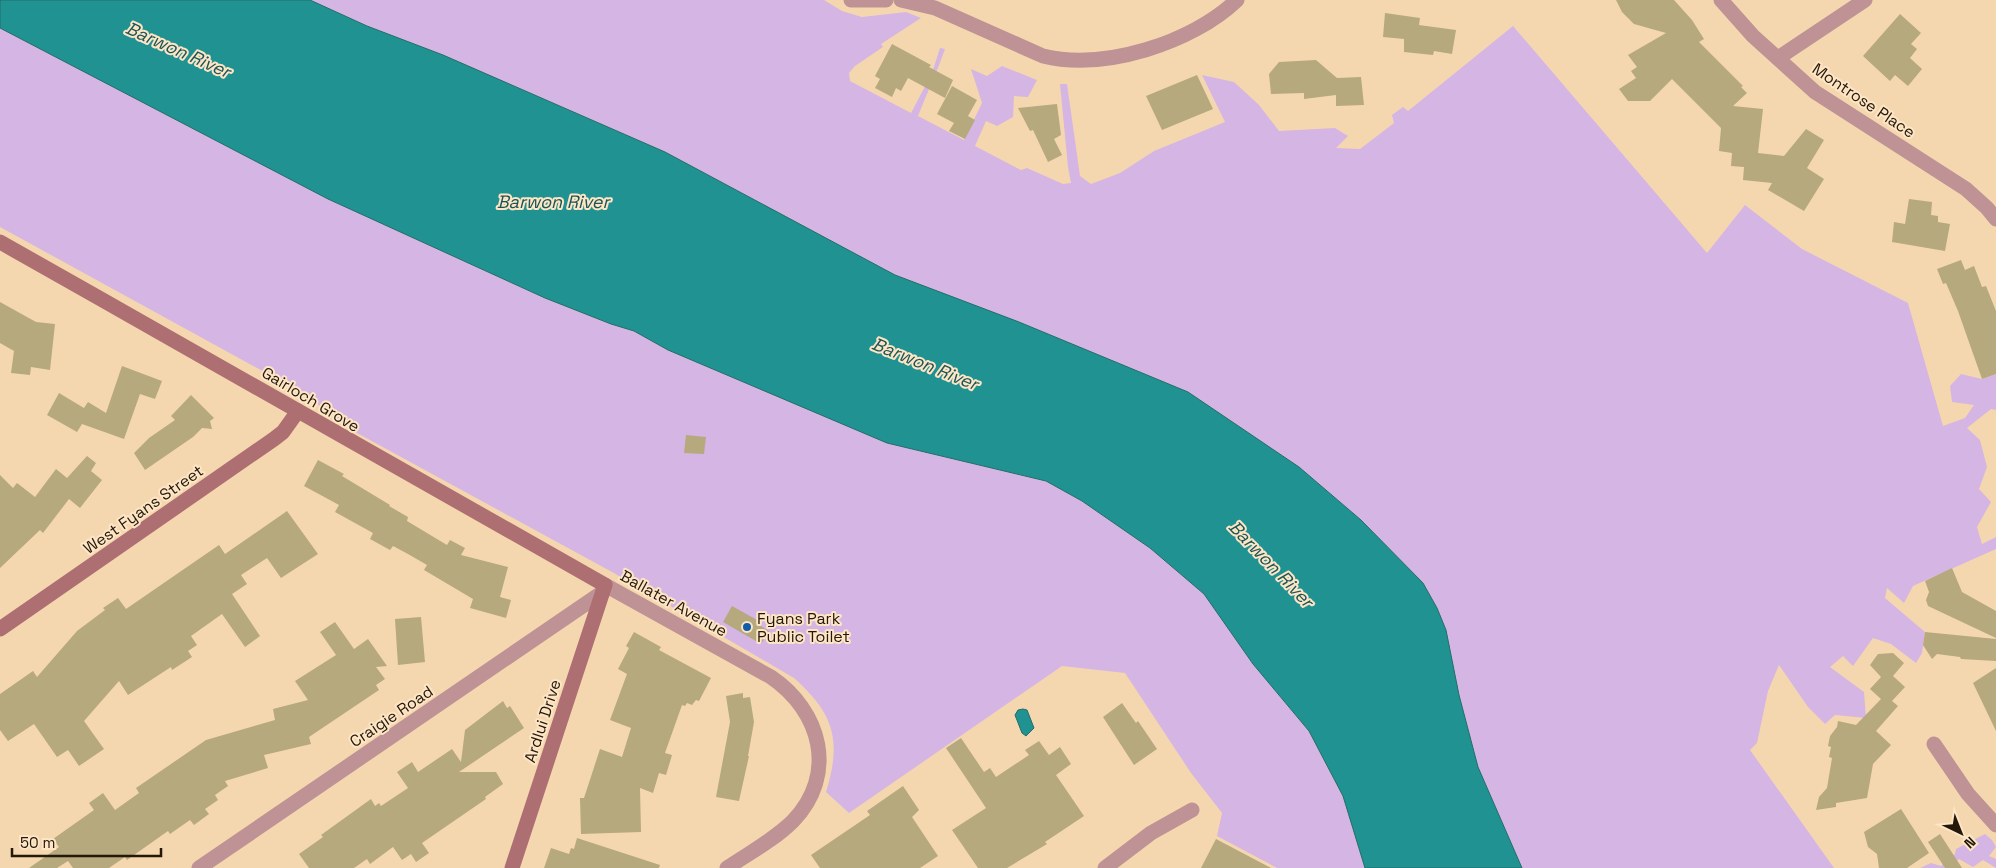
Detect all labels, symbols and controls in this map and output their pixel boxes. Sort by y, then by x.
water label: Barwon River [122,16,236,84]
street label: Montrose Place [1808,58,1919,143]
water label: Barwon River [497,190,612,213]
water label: Barwon River [869,332,984,396]
street label: Gairloch Grove [258,362,364,437]
street label: West Fyans Street [79,460,207,559]
water label: Barwon River [1224,515,1320,614]
street label: Ballater Avenue [616,565,731,642]
place label: Fyans Park Public Toilet [757,608,850,647]
marker: Fyans Park Public Toilet [741,621,753,633]
street label: Ardlui Drive [519,677,566,765]
street label: Craigie Road [346,681,437,752]
north arrow [1936,808,1986,858]
scale bar [12,826,161,858]
text: 50 m [20,833,55,852]
text: N [1960,833,1979,852]

